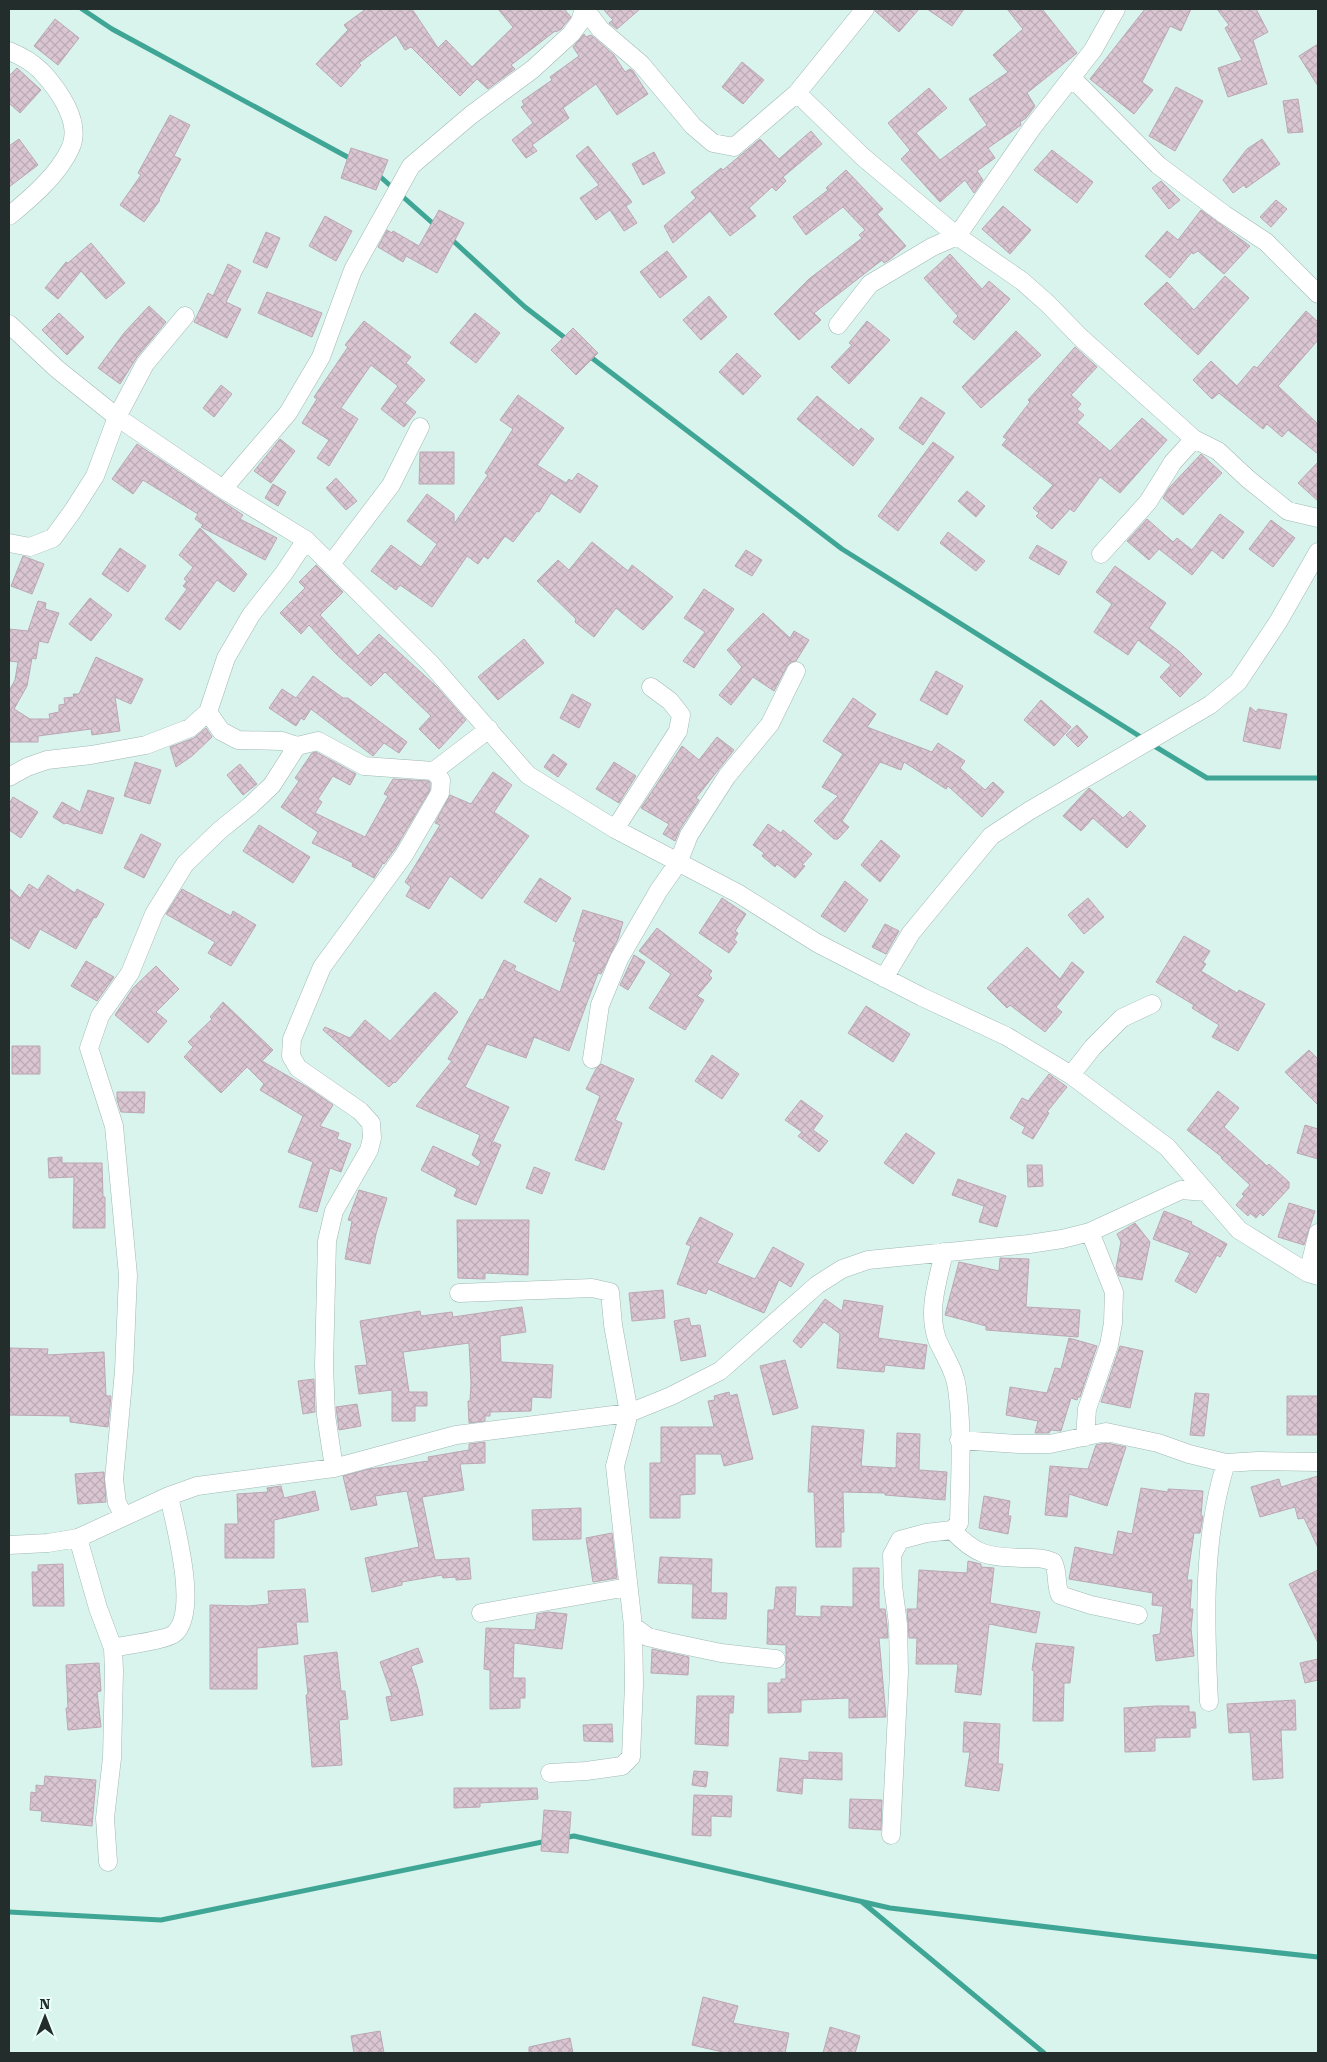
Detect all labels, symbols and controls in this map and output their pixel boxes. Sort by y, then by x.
north arrow [20,1992,70,2042]
text: N [40,1996,51,2012]

